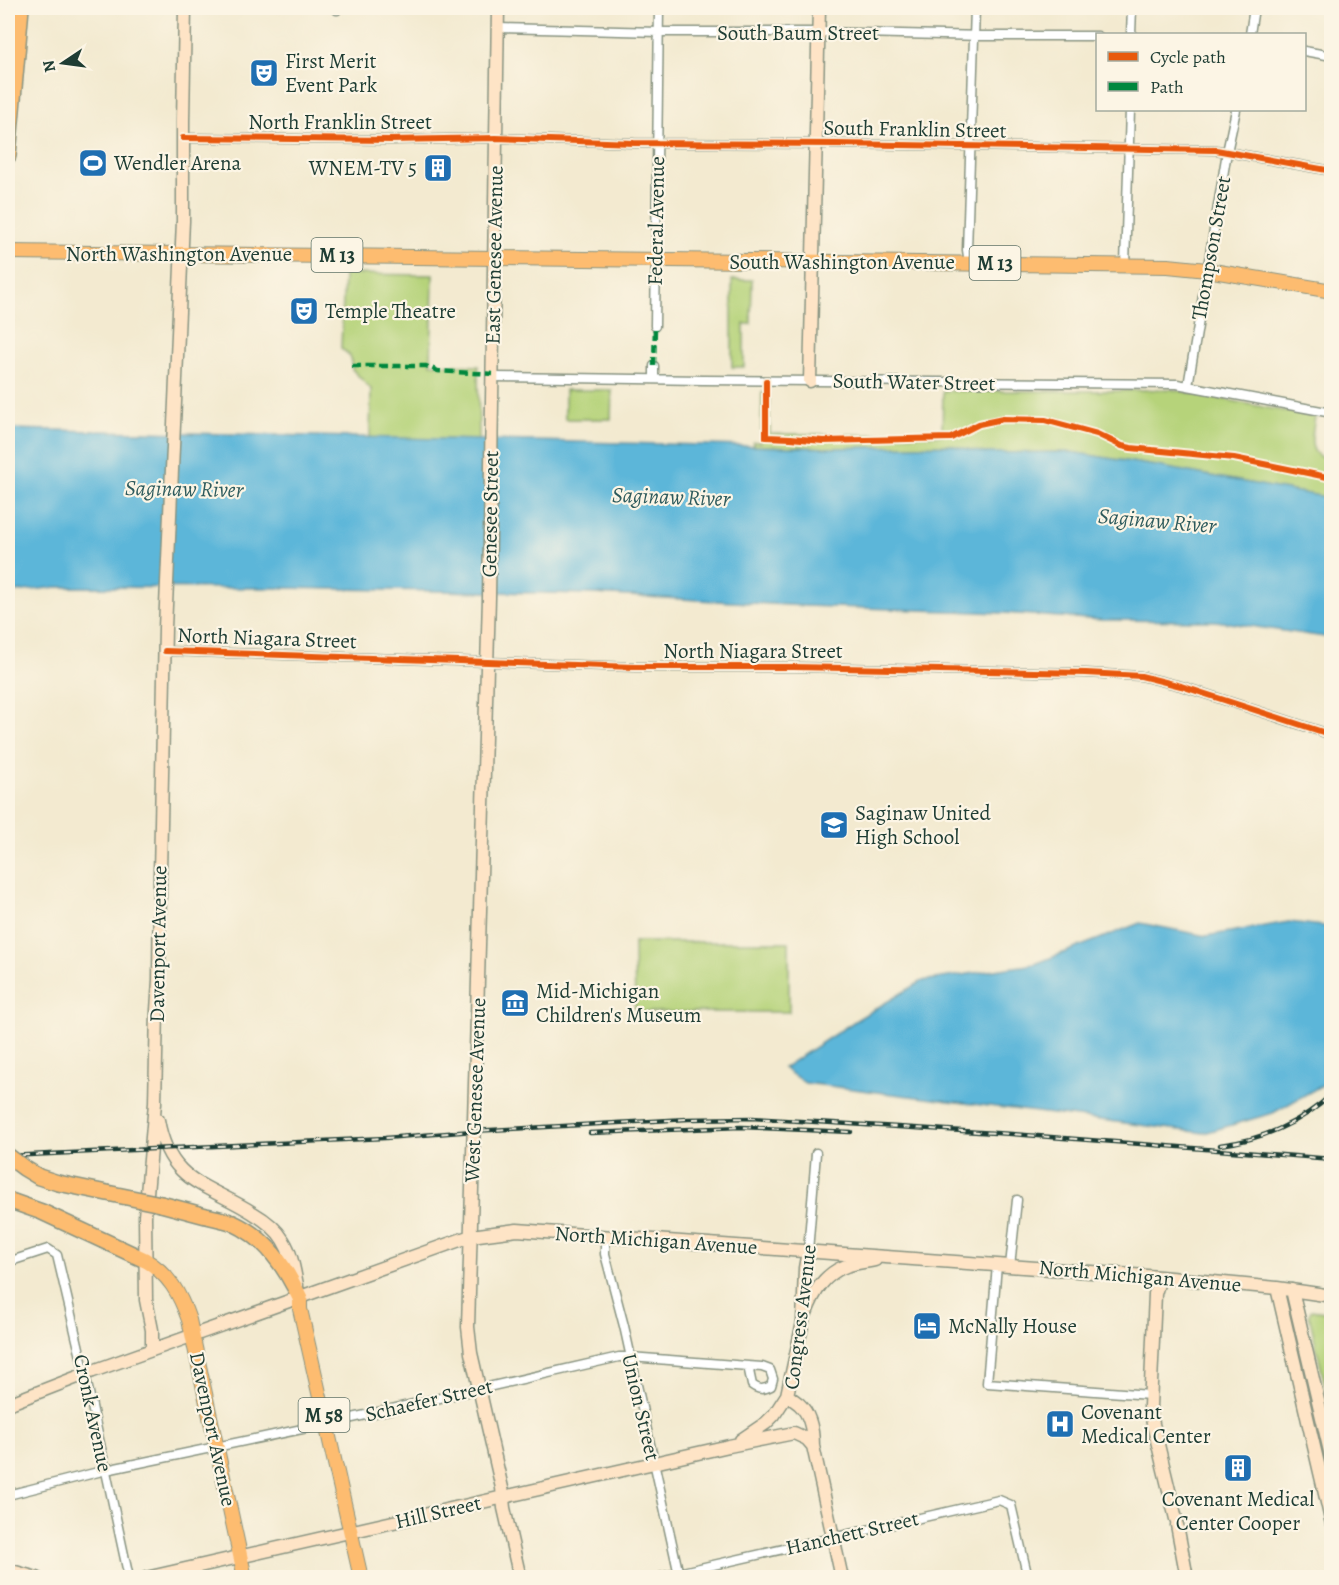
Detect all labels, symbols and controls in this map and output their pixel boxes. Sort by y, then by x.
street label: South Baum Street [717,19,879,47]
north arrow [33,33,93,93]
legend [1096,33,1306,111]
text: Cycle path [1150,45,1226,69]
place label: First Merit Event Park [285,47,378,99]
theatre icon: First Merit Event Park [248,57,280,89]
text: N [37,58,61,74]
text: Path [1150,75,1184,99]
street label: North Franklin Street [248,108,432,136]
street label: South Franklin Street [823,113,1007,145]
sports icon: Wendler Arena [77,147,109,179]
place label: Wendler Arena [113,149,242,177]
building icon: WNEM-TV 5 [422,152,454,184]
place label: WNEM-TV 5 [308,154,417,182]
street label: Federal Avenue [641,156,671,286]
street label: East Genesee Avenue [478,165,510,345]
street label: Thompson Street [1185,174,1237,322]
road number: M 13 [312,238,362,272]
street label: North Washington Avenue [66,240,292,268]
road number: M 13 [970,246,1020,280]
street label: South Washington Avenue [729,248,955,276]
theatre icon: Temple Theatre [288,295,320,327]
place label: Temple Theatre [325,297,456,325]
street label: South Water Street [832,367,996,397]
street label: Genesee Street [475,450,505,578]
water label: Saginaw River [125,473,245,505]
water label: Saginaw River [611,480,732,514]
water label: Saginaw River [1097,501,1219,541]
street label: North Niagara Street [177,621,357,655]
street label: North Niagara Street [663,637,843,665]
place label: Saginaw United High School [855,799,991,851]
school or university icon: Saginaw United High School [818,809,850,841]
street label: Davenport Avenue [143,865,173,1023]
place label: Mid-Michigan Children's Museum [536,977,701,1029]
museum icon: Mid-Michigan Children's Museum [499,987,531,1019]
street label: West Genesee Avenue [458,997,492,1184]
street label: North Michigan Avenue [554,1219,758,1261]
street label: Congress Avenue [777,1243,823,1391]
street label: North Michigan Avenue [1038,1253,1242,1299]
hotel icon: McNally House [911,1310,943,1342]
place label: McNally House [948,1312,1077,1340]
street label: Davenport Avenue [183,1349,243,1509]
street label: Union Street [615,1351,667,1463]
street label: Cronk Avenue [67,1352,119,1474]
street label: Schaefer Street [363,1372,495,1428]
road number: M 58 [298,1398,350,1432]
place label: Covenant Medical Center [1081,1398,1211,1450]
hospital icon: Covenant Medical Center [1044,1408,1076,1440]
building icon: Covenant Medical Center Cooper [1222,1452,1254,1484]
place label: Covenant Medical Center Cooper [1162,1485,1314,1537]
street label: Hill Street [392,1488,484,1535]
street label: Hanchett Street [783,1504,921,1562]

